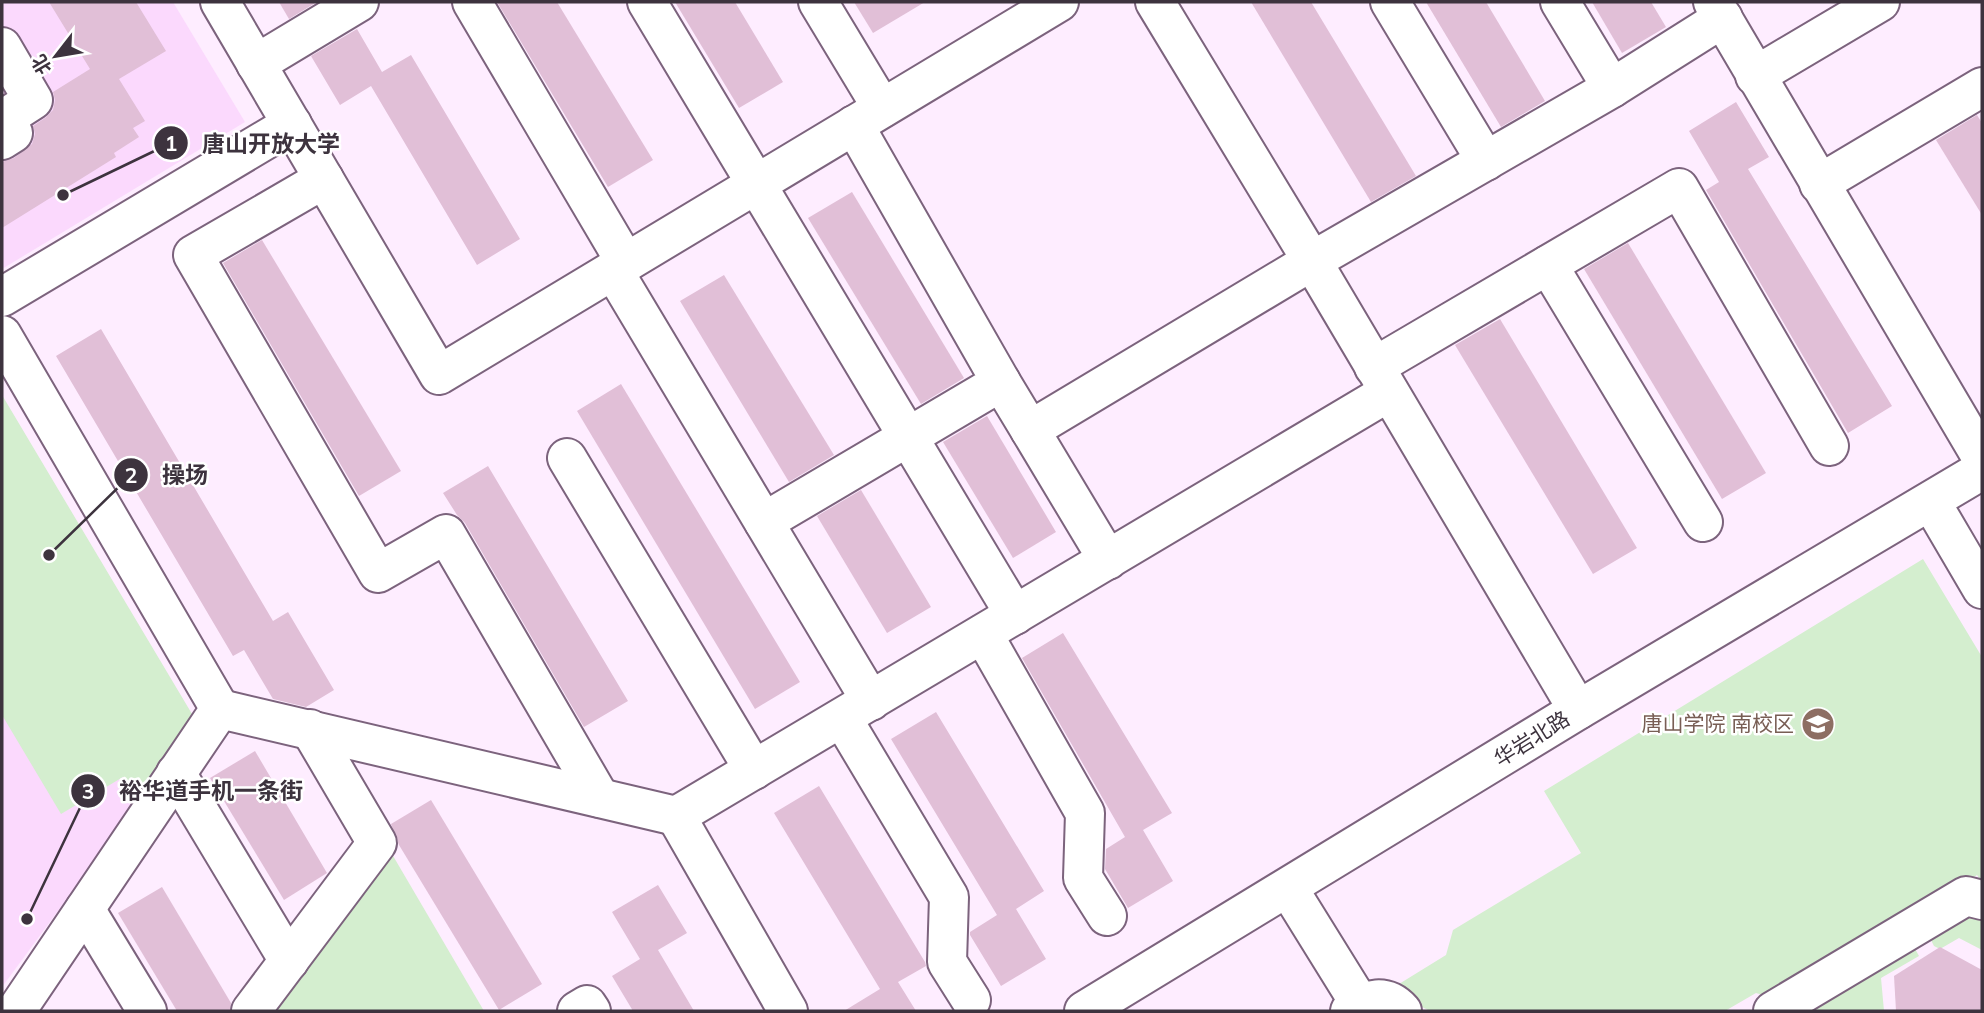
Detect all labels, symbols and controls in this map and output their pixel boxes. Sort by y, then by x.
north arrow [21,21,91,91]
text: 北 [26,50,57,79]
callout: 唐山开放大学 [153,121,354,165]
text: 唐山开放大学 [202,129,340,158]
text: 1 [165,130,177,156]
callout: 操场 [113,453,222,497]
text: 操场 [162,460,208,489]
text: 2 [125,462,137,488]
street label: 华岩北路 [1489,705,1574,771]
school or university icon: 唐山学院 南校区 [1799,705,1837,743]
place label: 唐山学院 南校区 [1642,710,1794,736]
callout: 裕华道手机一条街 [70,769,317,813]
text: 裕华道手机一条街 [119,776,303,805]
text: 3 [82,778,94,804]

